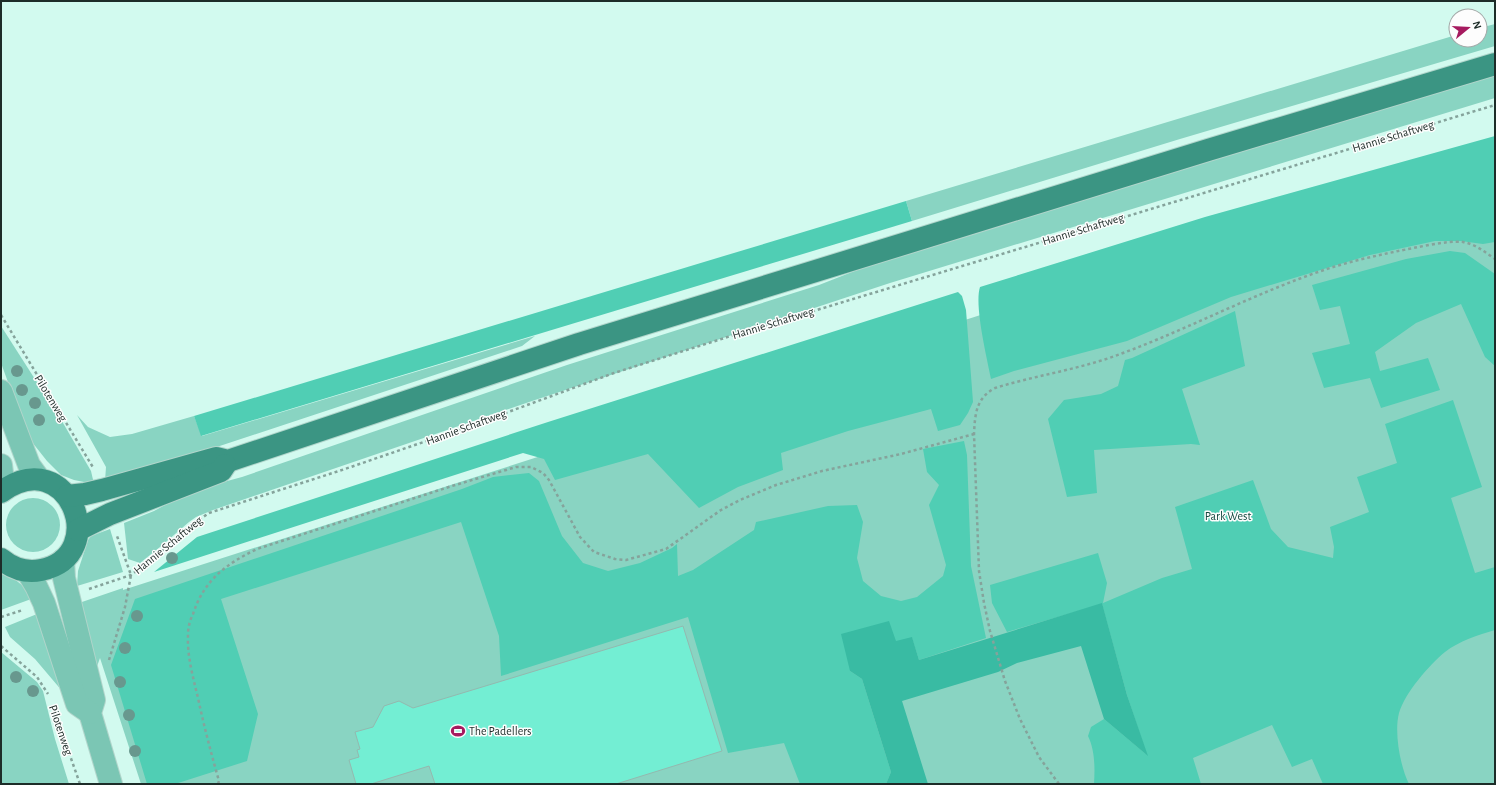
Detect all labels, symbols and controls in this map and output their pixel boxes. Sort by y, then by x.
north arrow [1448,8,1488,48]
text: N [1471,20,1483,30]
street label: Hannie Schaftweg [1351,118,1435,154]
street label: Hannie Schaftweg [1041,211,1125,247]
street label: Hannie Schaftweg [731,305,815,341]
street label: Pilotenweg [32,372,70,424]
street label: Hannie Schaftweg [424,407,508,447]
park label: Park West [1205,510,1252,522]
street label: Hannie Schaftweg [131,514,205,576]
street label: Pilotenweg [47,703,75,757]
sports icon: The Padellers [450,723,466,739]
place label: The Padellers [469,725,532,737]

